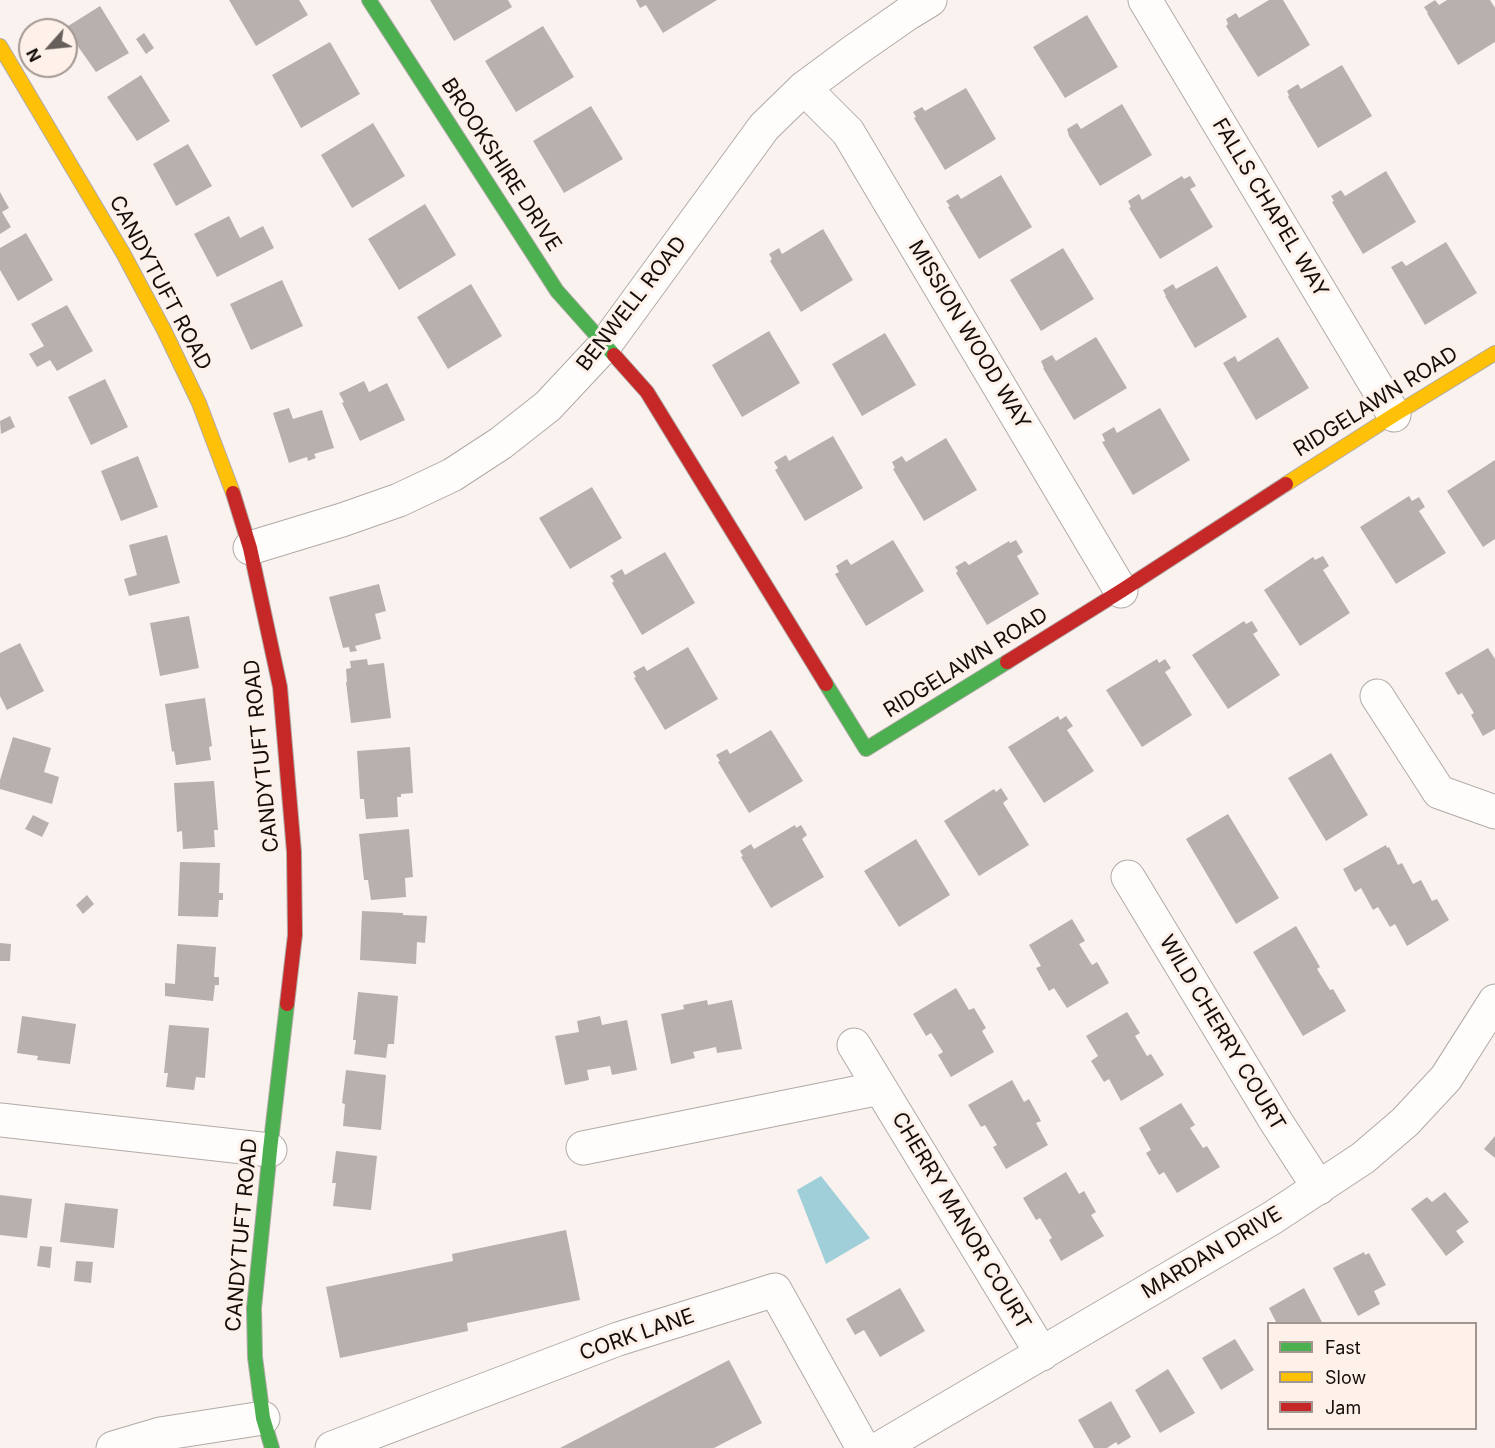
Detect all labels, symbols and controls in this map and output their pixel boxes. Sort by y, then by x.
north arrow [18,18,78,78]
text: N [22,45,45,65]
street label: BROOKSHIRE DRIVE [436,74,566,256]
street label: FALLS CHAPEL WAY [1207,114,1333,302]
street label: CANDYTUFT ROAD [103,191,217,375]
street label: BENWELL ROAD [572,232,692,376]
street label: MISSION WOOD WAY [903,236,1035,434]
street label: RIDGELAWN ROAD [1289,341,1463,463]
street label: RIDGELAWN ROAD [879,602,1053,724]
street label: CANDYTUFT ROAD [239,658,285,854]
street label: WILD CHERRY COURT [1154,931,1290,1135]
street label: CHERRY MANOR COURT [886,1108,1036,1334]
street label: CANDYTUFT ROAD [221,1137,263,1333]
street label: MARDAN DRIVE [1137,1201,1287,1305]
street label: CORK LANE [576,1304,698,1366]
legend [1267,1322,1477,1430]
text: Fast [1325,1337,1361,1358]
text: Slow [1325,1367,1366,1388]
text: Jam [1325,1397,1361,1418]

